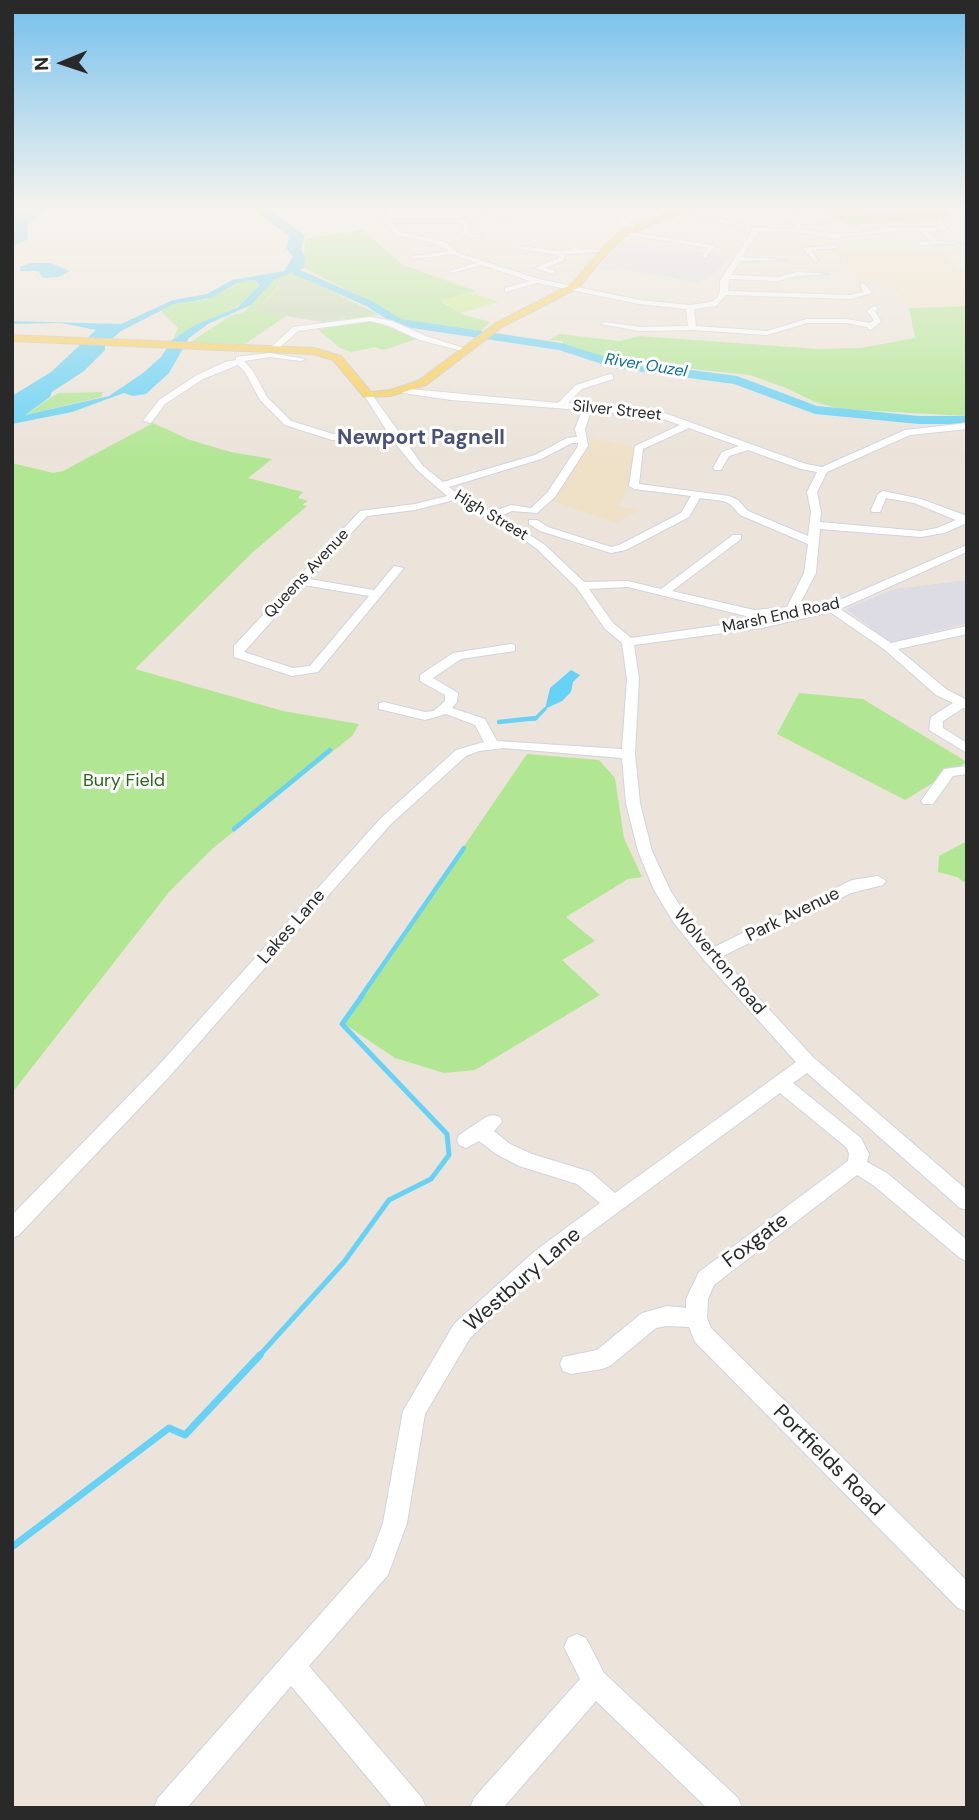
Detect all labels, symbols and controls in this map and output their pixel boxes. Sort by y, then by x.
north arrow [28,28,98,98]
text: N [29,56,54,71]
water label: River Ouzel [603,350,689,382]
street label: Silver Street [572,397,662,425]
district label: Newport Pagnell [337,425,505,451]
street label: High Street [451,487,531,545]
street label: Queens Avenue [261,525,353,623]
street label: Marsh End Road [721,594,841,638]
park label: Bury Field [83,770,165,792]
street label: Park Avenue [743,883,843,947]
street label: Lakes Lane [254,885,330,969]
street label: Wolverton Road [668,905,770,1019]
street label: Foxgate [718,1208,794,1274]
street label: Westbury Lane [460,1223,586,1337]
street label: Portfields Road [767,1400,889,1522]

